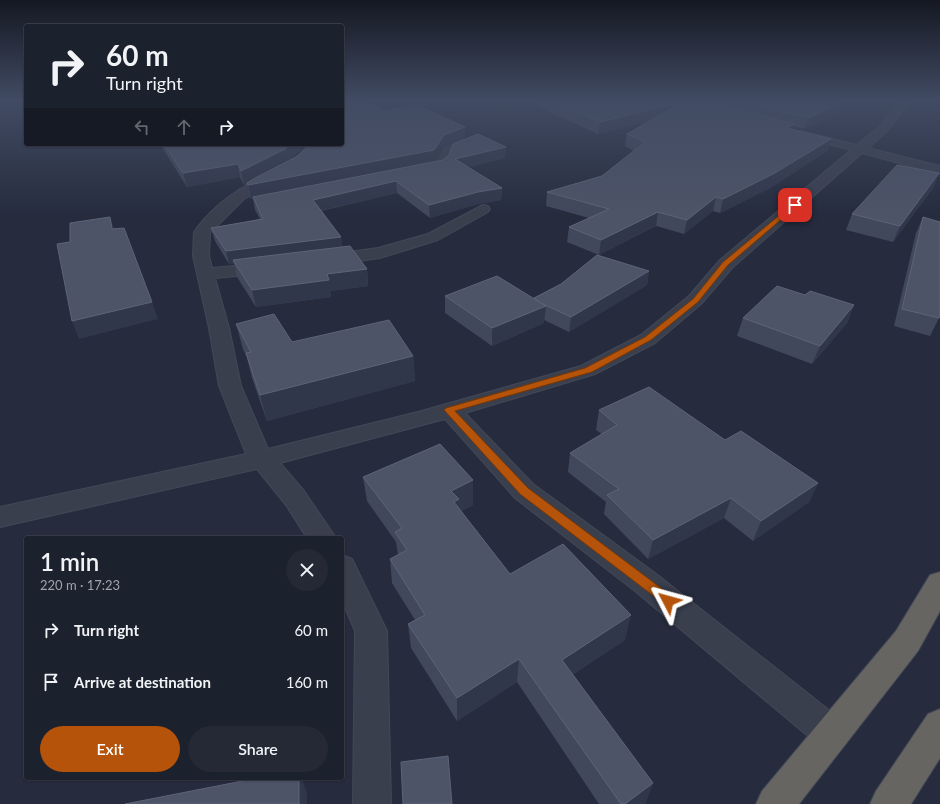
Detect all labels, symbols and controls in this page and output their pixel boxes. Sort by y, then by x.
text: 60 m [106,38,169,72]
icon: right [40,40,92,92]
text: Turn right [106,72,183,94]
icon: left [131,116,153,138]
icon: ahead [173,116,195,138]
icon: right [215,116,237,138]
pin [778,188,812,222]
icon: arrive [784,194,806,216]
text: 1 min [40,547,99,576]
button: close [286,549,328,591]
text: 220 m · 17:23 [40,577,120,593]
position arrow [647,580,689,622]
icon: right [40,619,62,641]
text: Turn right [74,621,139,639]
text: 60 m [294,621,328,639]
icon: arrive [40,671,62,693]
text: Arrive at destination [74,673,211,691]
text: 160 m [286,673,328,691]
button: Exit [40,726,180,772]
button: Share [188,726,328,772]

